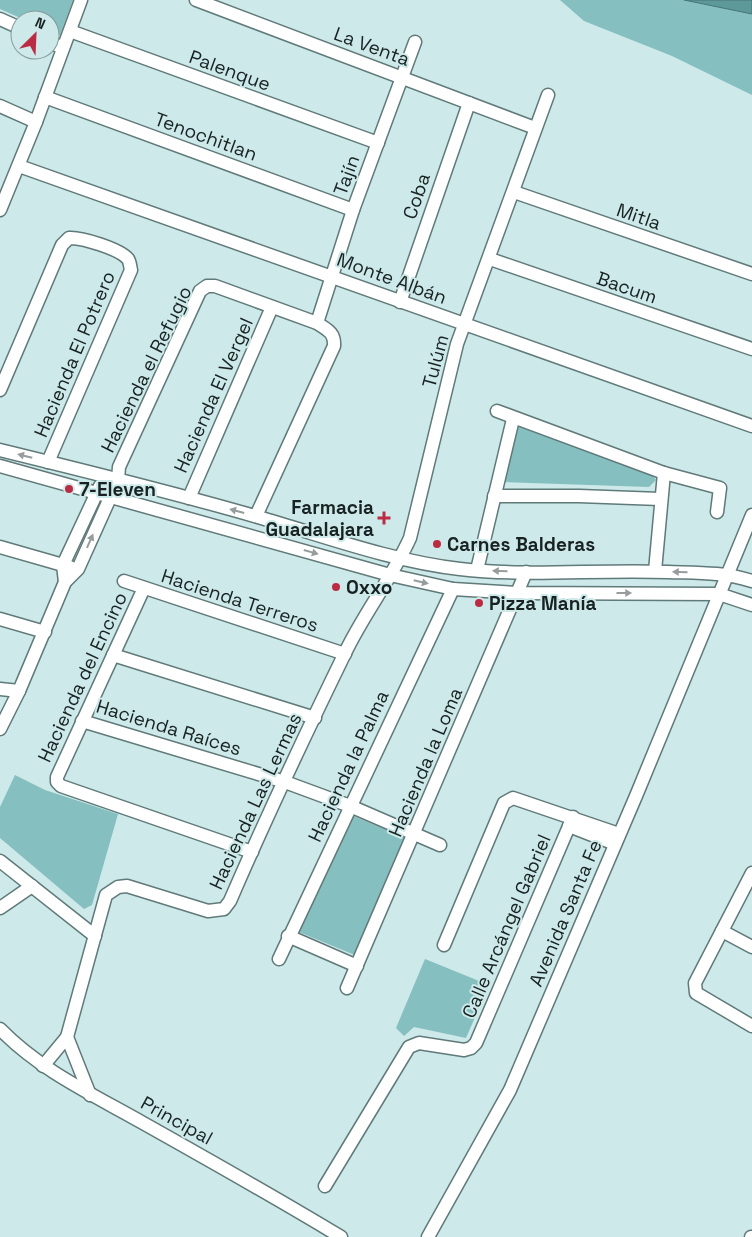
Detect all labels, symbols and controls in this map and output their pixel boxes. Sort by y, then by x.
north arrow [10,10,60,60]
text: N [32,13,48,33]
street label: La Venta [330,21,413,72]
street label: Palenque [186,44,274,97]
street label: Tenochitlan [151,106,261,167]
street label: Tajín [328,151,365,199]
street label: Coba [397,170,436,223]
street label: Mitla [613,197,664,236]
street label: Monte Albán [333,247,450,310]
street label: Bacum [593,265,660,309]
street label: Hacienda El Potrero [28,267,121,441]
street label: Hacienda el Refugio [95,282,198,457]
street label: Hacienda El Vergel [168,314,259,477]
street label: Tulúm [416,332,455,390]
one-way arrow [18,452,33,460]
place label: 7-Eleven [79,477,156,502]
marker: 7-Eleven [63,483,75,495]
place label: Farmacia Guadalajara [265,495,374,542]
one-way arrow [229,507,244,515]
marker: Farmacia Guadalajara [378,512,390,524]
place label: Carnes Balderas [447,532,595,557]
one-way arrow [86,534,94,548]
marker: Carnes Balderas [431,538,443,550]
one-way arrow [304,549,319,557]
street label: Hacienda Terreros [158,563,322,638]
one-way arrow [492,567,508,575]
one-way arrow [672,568,688,576]
place label: Oxxo [346,575,392,600]
one-way arrow [414,578,429,586]
marker: Oxxo [330,581,342,593]
street label: Hacienda del Encino [32,588,133,766]
one-way arrow [616,589,632,597]
place label: Pizza Manía [489,591,597,616]
marker: Pizza Manía [473,597,485,609]
street label: Hacienda la Loma [383,684,468,841]
street label: Hacienda la Palma [302,686,395,846]
street label: Hacienda Raíces [93,694,244,761]
street label: Hacienda Las Lermas [204,709,307,894]
street label: Calle Arcángel Gabriel [456,830,557,1022]
street label: Avenida Santa Fe [523,836,608,990]
street label: Principal [136,1090,217,1150]

